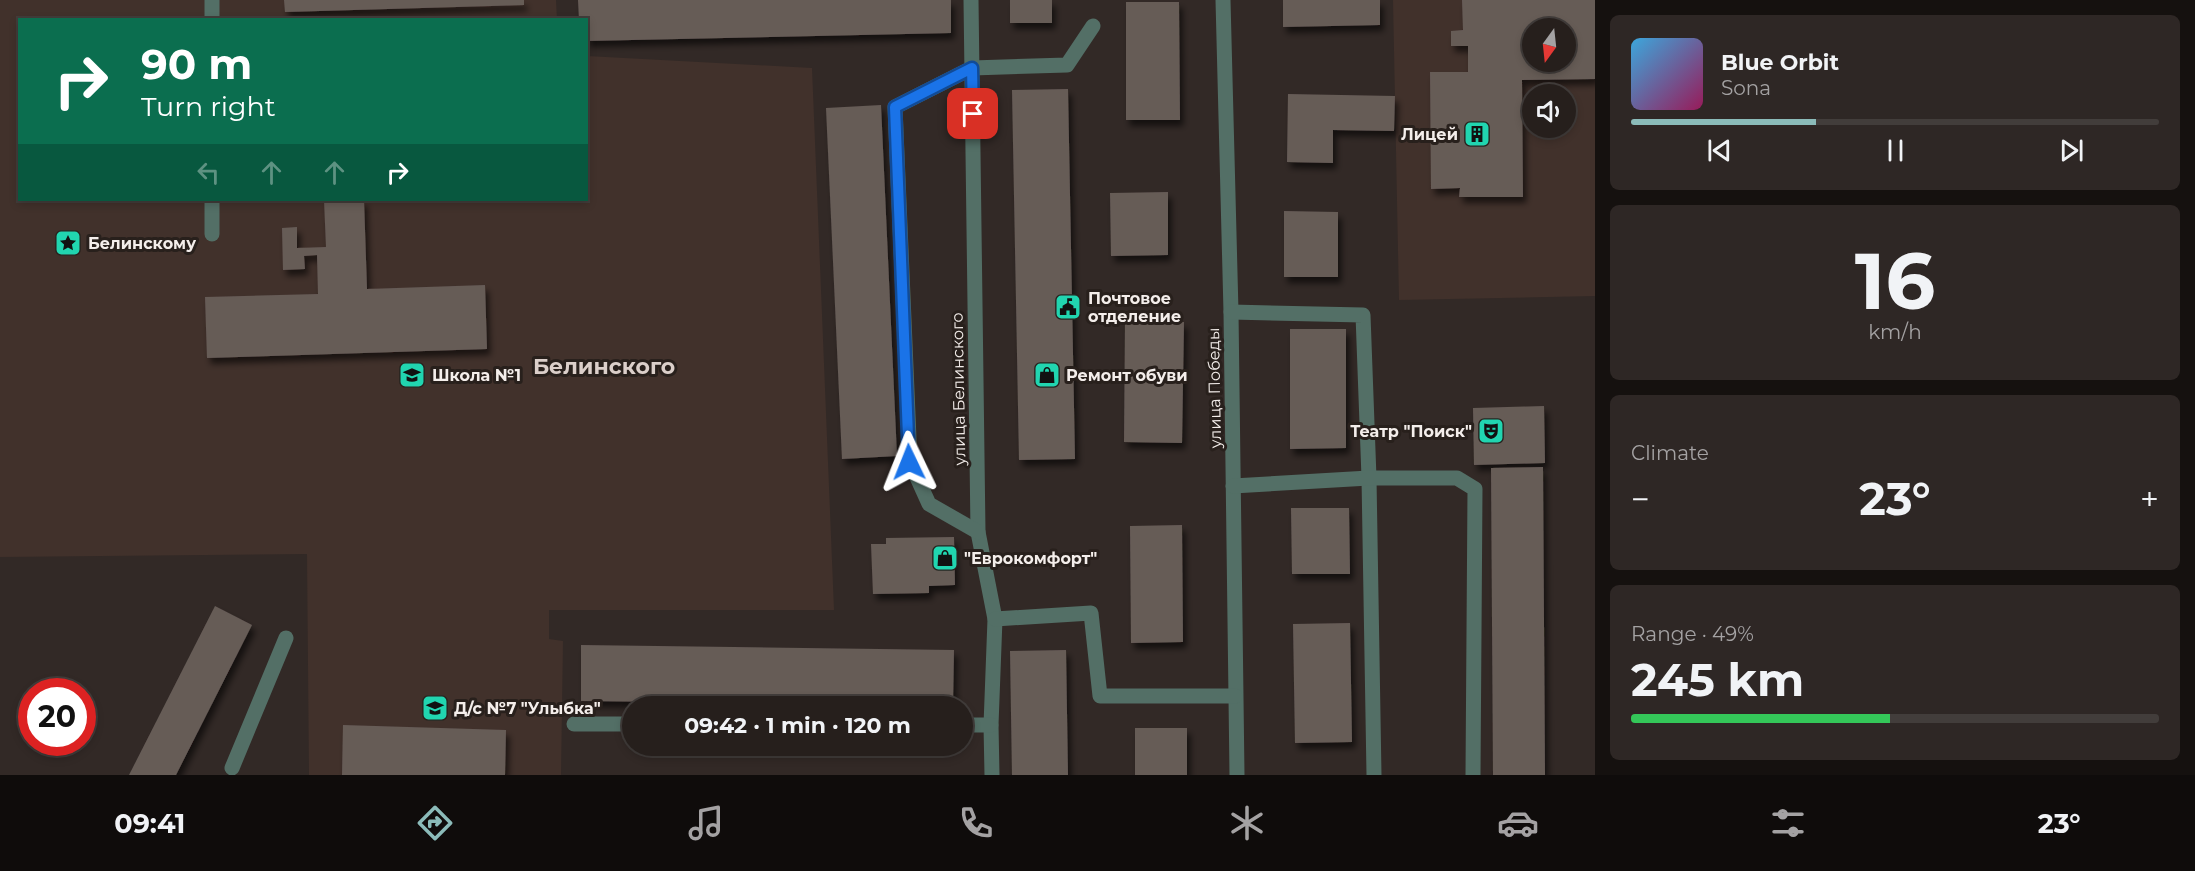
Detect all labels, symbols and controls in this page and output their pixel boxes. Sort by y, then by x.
north arrow [1522,18,1576,72]
map controls [1522,18,1576,138]
text: 90 m [141,38,252,90]
icon: right [42,42,120,120]
text: Blue Orbit [1721,49,1839,76]
text: Sona [1721,76,1771,100]
button: sound [1522,84,1576,138]
pin [947,88,998,139]
text: Turn right [141,90,276,123]
icon: arrive [956,97,989,130]
building icon: Лицей [1462,119,1492,149]
place label: Лицей [1401,125,1458,144]
icon: previous [1703,134,1736,167]
icon: pause [1879,134,1912,167]
icon: next [2055,134,2088,167]
icon: left [192,156,225,189]
icon: ahead [255,156,288,189]
icon: ahead [318,156,351,189]
icon: right [381,156,414,189]
place icon: Белинскому [53,228,83,258]
text: 16 [1855,233,1935,329]
place label: Белинскому [88,234,196,253]
place label: Почтовое отделение [1088,289,1181,326]
public building icon: Почтовое отделение [1053,292,1083,322]
street label: улица Белинского [948,312,969,467]
text: km/h [1868,320,1922,344]
street label: улица Победы [1204,327,1225,450]
district label: Белинского [533,353,675,380]
school or university icon: Школа №1 [397,360,427,390]
shop icon: Ремонт обуви [1032,360,1062,390]
place label: Школа №1 [432,366,521,385]
place label: Ремонт обуви [1066,366,1188,385]
theatre icon: Театр "Поиск" [1476,416,1506,446]
place label: Театр "Поиск" [1350,422,1472,441]
position arrow [877,430,941,494]
text: Climate [1631,441,1709,465]
text: 23° [1859,471,1931,526]
text: − [1631,479,1650,519]
text: + [2140,479,2159,519]
shop icon: "Еврокомфорт" [930,543,960,573]
place label: "Еврокомфорт" [964,549,1097,568]
text: Range · 49% [1631,622,1754,646]
text: 245 km [1631,652,1804,707]
speed limit sign: 20 [18,678,96,756]
school or university icon: Д/с №7 "Улыбка" [420,693,450,723]
place label: Д/с №7 "Улыбка" [454,699,601,718]
text: 09:42 · 1 min · 120 m [684,712,911,739]
icon: directions [414,802,456,844]
icon: music [685,802,727,844]
icon: phone [955,802,997,844]
icon: climate [1226,802,1268,844]
icon: car [1497,802,1539,844]
icon: filters [1767,802,1809,844]
text: 09:41 [114,807,185,840]
text: 23° [2038,807,2081,840]

